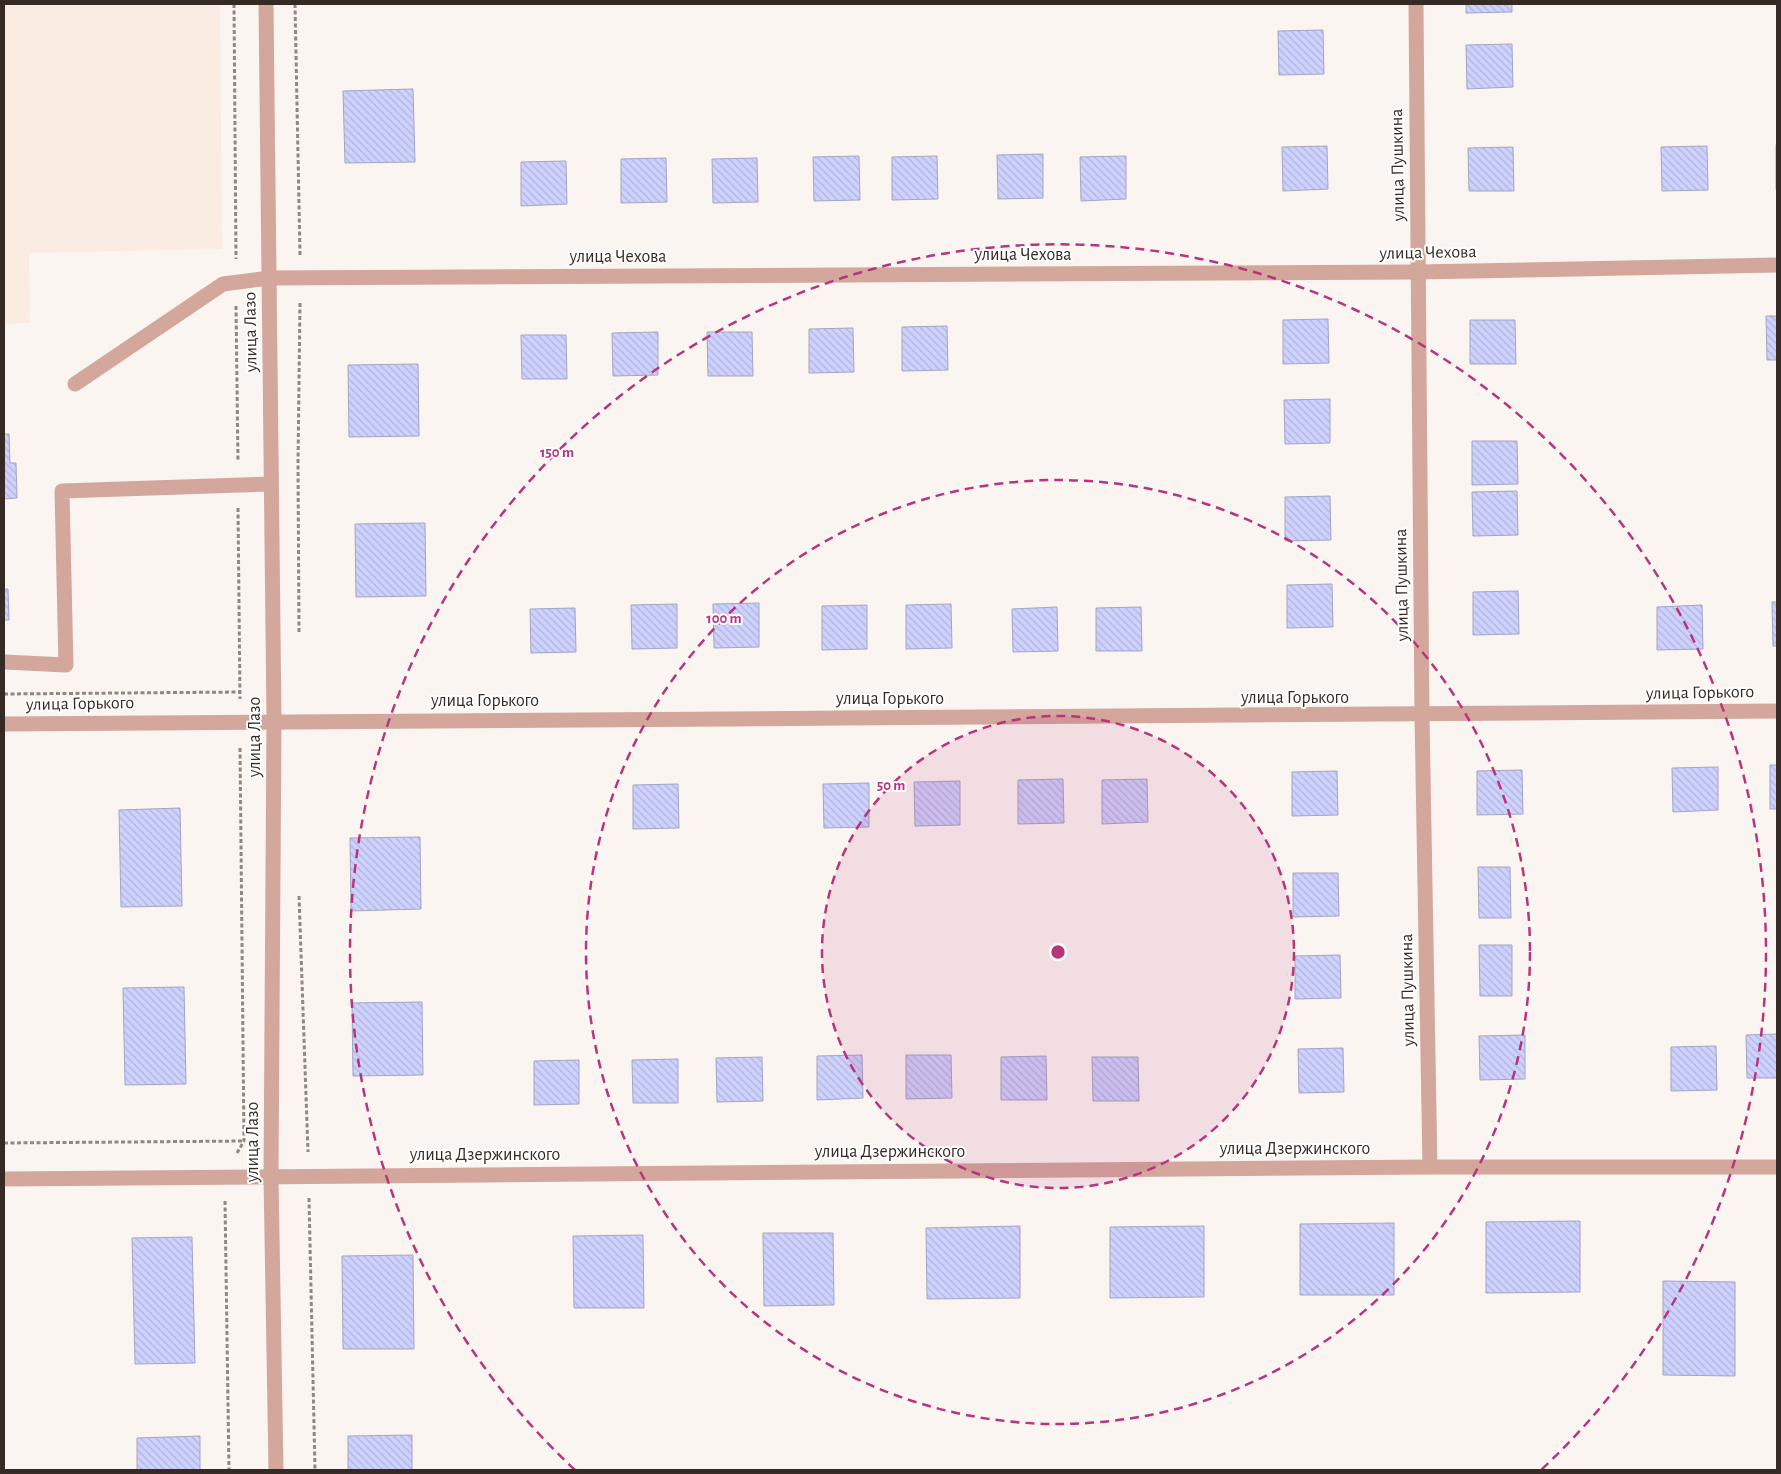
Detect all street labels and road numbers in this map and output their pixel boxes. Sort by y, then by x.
street label: улица Пушкина [1388,108,1408,223]
street label: улица Чехова [1378,243,1477,263]
street label: улица Чехова [973,246,1072,264]
street label: улица Чехова [568,248,667,266]
street label: улица Лазо [241,292,261,373]
street label: улица Пушкина [1392,528,1412,643]
street label: улица Горького [1645,683,1754,703]
street label: улица Горького [1240,689,1349,707]
street label: улица Горького [835,690,944,708]
street label: улица Горького [430,692,539,710]
street label: улица Горького [25,694,134,714]
street label: улица Лазо [246,697,264,778]
street label: улица Пушкина [1398,933,1418,1048]
street label: улица Лазо [244,1102,262,1183]
street label: улица Дзержинского [1219,1140,1370,1158]
street label: улица Дзержинского [814,1143,965,1161]
street label: улица Дзержинского [409,1146,560,1164]

